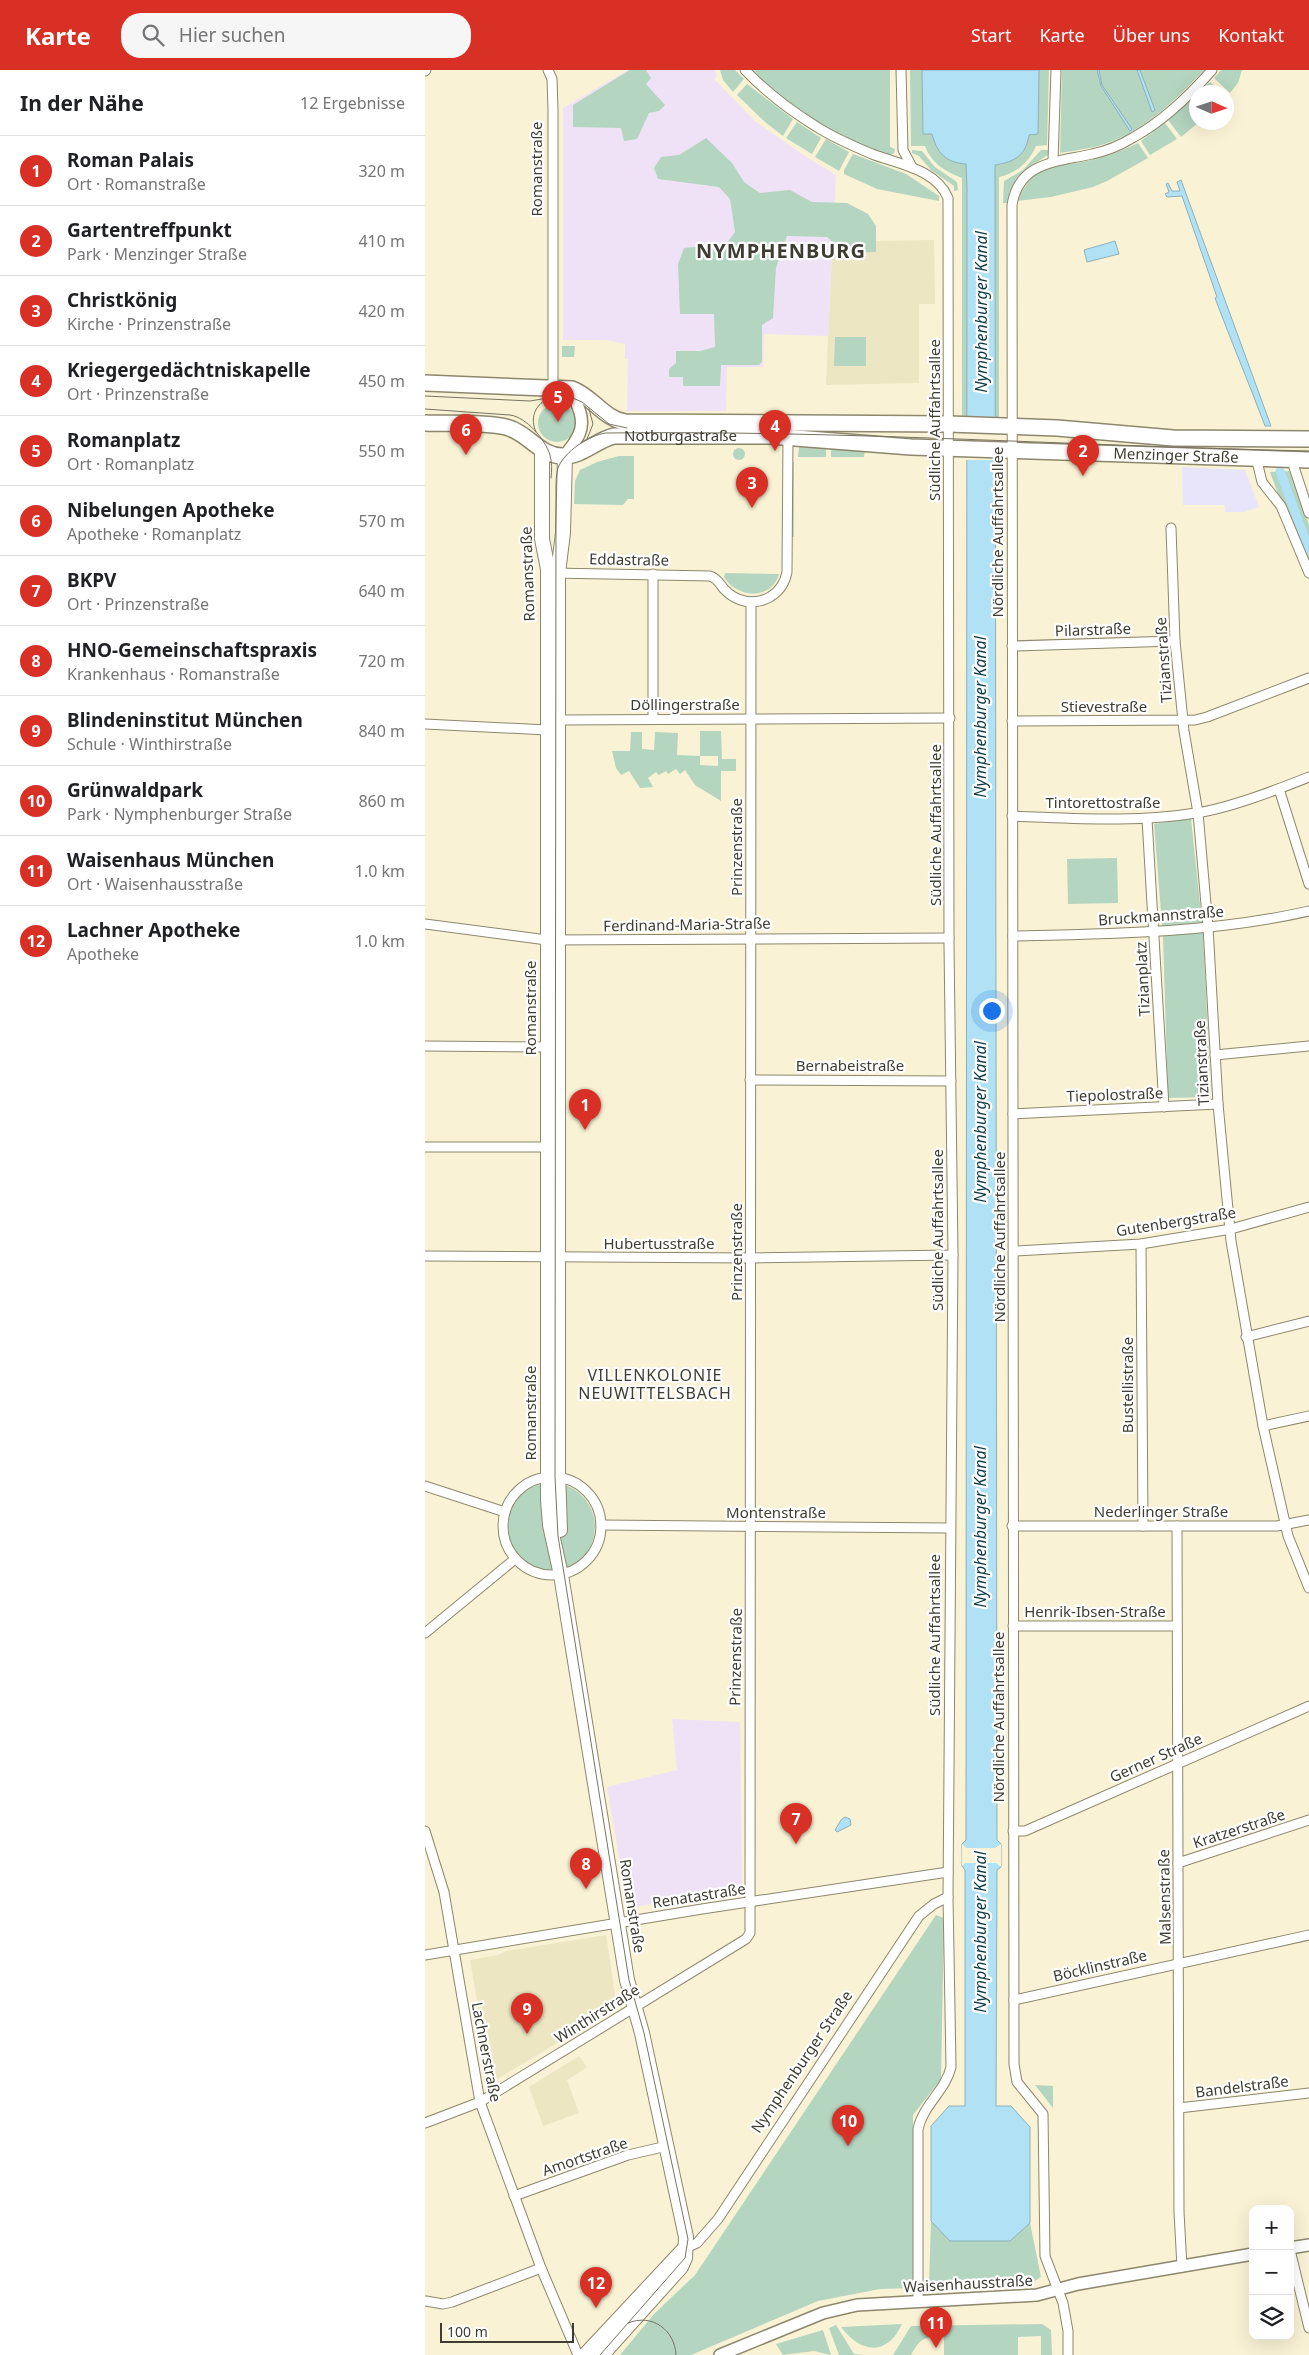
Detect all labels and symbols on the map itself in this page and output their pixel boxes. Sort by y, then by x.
north arrow [1189,85,1234,130]
street label: Romanstraße [526,122,546,216]
water label: Nymphenburger Kanal [970,230,992,393]
district label: NYMPHENBURG [696,237,866,264]
street label: Südliche Auffahrtsallee [924,339,944,501]
pin: 5 [542,381,574,422]
pin: 4 [759,410,791,451]
pin: 6 [450,414,482,455]
street label: Notburgastraße [624,425,737,445]
pin: 2 [1067,435,1099,476]
street label: Menzinger Straße [1113,443,1239,467]
street label: Nördliche Auffahrtsallee [987,447,1007,617]
pin: 3 [736,467,768,508]
street label: Romanstraße [515,526,539,622]
street label: Eddastraße [589,548,669,570]
street label: Tizianstraße [1150,617,1176,703]
street label: Pilarstraße [1055,618,1131,640]
water label: Nymphenburger Kanal [969,635,991,798]
street label: Döllingerstraße [630,694,740,714]
street label: Stievestraße [1061,696,1147,716]
street label: Südliche Auffahrtsallee [925,744,945,906]
street label: Tintorettostraße [1045,792,1161,812]
street label: Prinzenstraße [726,798,746,896]
street label: Bruckmannstraße [1097,901,1225,929]
street label: Ferdinand-Maria-Straße [603,913,771,935]
street label: Tizianplatz [1130,941,1154,1017]
street label: Romanstraße [520,961,540,1055]
your location [979,998,1005,1024]
street label: Tizianstraße [1189,1020,1213,1106]
water label: Nymphenburger Kanal [969,1040,991,1203]
street label: Bernabeistraße [796,1055,904,1075]
street label: Tiepolostraße [1066,1082,1164,1106]
pin: 1 [569,1089,601,1130]
street label: Südliche Auffahrtsallee [927,1149,947,1311]
street label: Nördliche Auffahrtsallee [989,1152,1009,1322]
street label: Gutenbergstraße [1114,1202,1237,1240]
street label: Prinzenstraße [726,1203,746,1301]
street label: Hubertusstraße [604,1233,714,1253]
street label: Bustellistraße [1117,1337,1137,1433]
district label: VILLENKOLONIE NEUWITTELSBACH [578,1364,732,1404]
street label: Romanstraße [520,1366,540,1460]
water label: Nymphenburger Kanal [969,1445,991,1608]
street label: Nederlinger Straße [1094,1501,1228,1521]
street label: Montenstraße [726,1502,826,1522]
street label: Südliche Auffahrtsallee [924,1554,944,1716]
street label: Henrik-Ibsen-Straße [1024,1601,1166,1621]
street label: Prinzenstraße [724,1608,746,1706]
street label: Nördliche Auffahrtsallee [988,1632,1008,1802]
street label: Gerner Straße [1106,1728,1205,1786]
pin: 7 [780,1803,812,1844]
street label: Kratzerstraße [1190,1804,1287,1852]
pin: 8 [570,1848,602,1889]
street label: Malsenstraße [1153,1849,1175,1945]
water label: Nymphenburger Kanal [969,1850,991,2013]
street label: Romanstraße [616,1857,650,1954]
street label: Renatastraße [651,1878,747,1912]
street label: Böcklinstraße [1051,1944,1149,1986]
street label: Winthirstraße [550,1979,643,2047]
street label: Nymphenburger Straße [746,1986,856,2136]
pin: 9 [511,1993,543,2034]
street label: Lachnerstraße [467,2000,506,2104]
street label: Bandelstraße [1194,2070,1290,2102]
pin: 10 [832,2105,864,2146]
street label: Amortstraße [539,2132,630,2180]
pin: 12 [580,2267,612,2308]
street label: Waisenhausstraße [903,2270,1033,2296]
pin: 11 [920,2307,952,2348]
scale bar [440,2320,574,2343]

